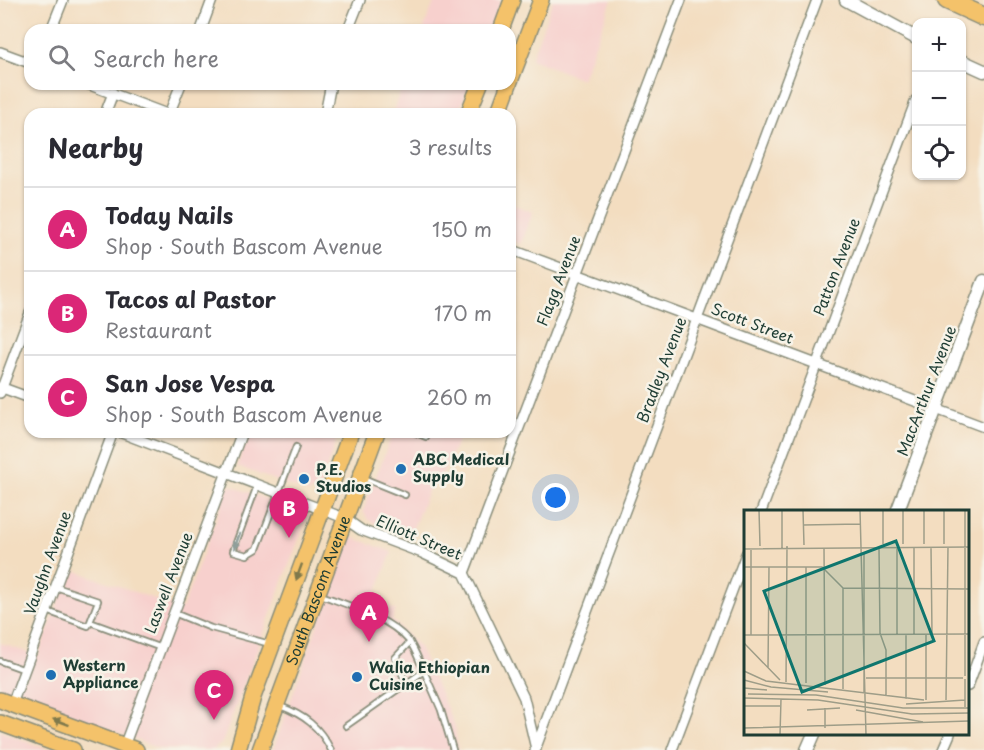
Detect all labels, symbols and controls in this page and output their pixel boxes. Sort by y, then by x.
map controls [912,18,966,180]
button: + [912,18,966,72]
search box [24,24,516,90]
icon: search [45,41,78,74]
text: Search here [93,41,219,74]
button: − [912,72,966,126]
button: locate [912,126,966,180]
text: Nearby [48,128,143,167]
text: 3 results [409,132,492,162]
text: Today Nails [105,198,233,231]
text: A [60,214,75,244]
text: 150 m [432,214,492,244]
street label: Patton Avenue [806,214,865,319]
text: Shop · South Bascom Avenue [105,231,383,261]
street label: Flagg Avenue [530,232,585,329]
text: Tacos al Pastor [105,282,276,315]
street label: Scott Street [708,296,797,349]
text: B [61,298,74,328]
text: 170 m [434,298,492,328]
street label: Bradley Avenue [630,313,691,426]
text: Restaurant [105,315,212,345]
street label: MacArthur Avenue [890,322,961,459]
text: San Jose Vespa [105,366,275,399]
text: C [60,382,75,412]
text: 260 m [427,382,492,412]
text: Shop · South Bascom Avenue [105,399,383,429]
place label: ABC Medical Supply [412,447,509,487]
place label: P.E. Studios [316,457,371,497]
marker: ABC Medical Supply [394,462,408,476]
marker: P.E. Studios [297,472,311,486]
your location [541,483,570,512]
pin: B [270,488,308,538]
street label: Vaughn Avenue [17,507,76,618]
street label: Elliott Street [373,508,466,565]
inset map [744,510,969,735]
street label: South Bascom Avenue [279,512,355,668]
street label: Laswell Avenue [138,528,198,637]
one-way arrow [231,532,241,550]
one-way arrow [294,563,304,581]
pin: A [350,592,388,642]
place label: Western Appliance [63,653,138,693]
place label: Walia Ethiopian Cuisine [369,655,490,695]
marker: Western Appliance [44,668,58,682]
pin: C [194,670,234,720]
marker: Walia Ethiopian Cuisine [350,670,364,684]
one-way arrow [52,717,70,727]

